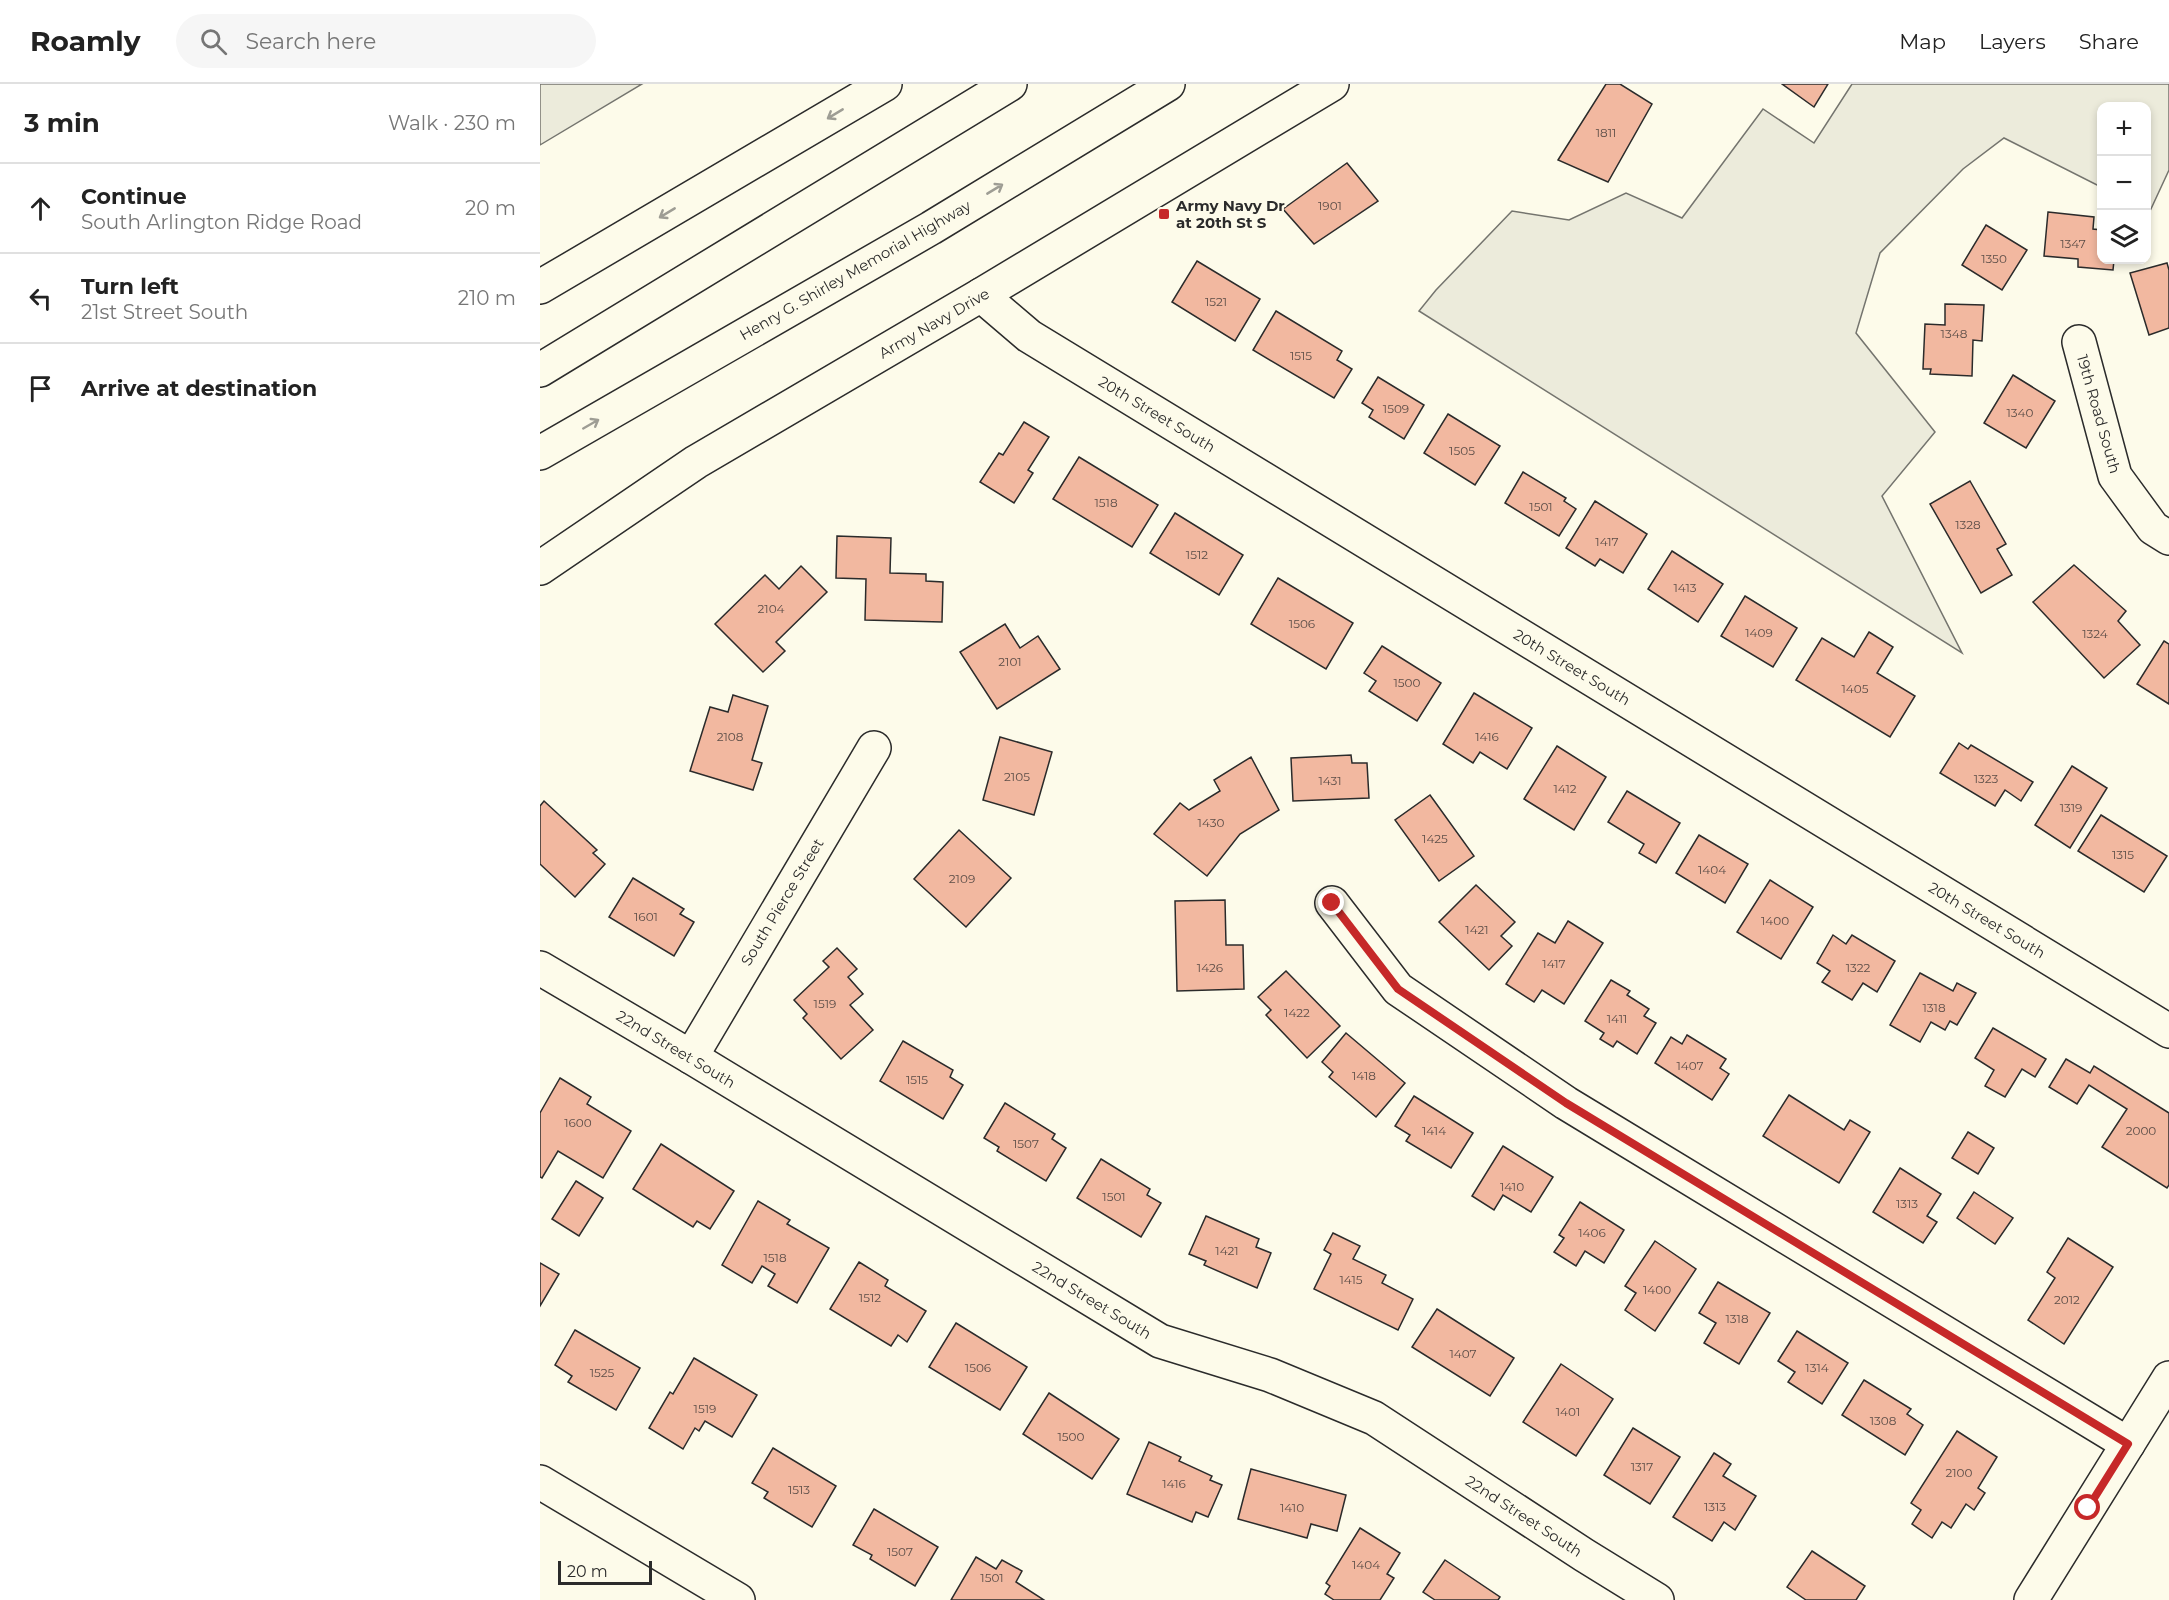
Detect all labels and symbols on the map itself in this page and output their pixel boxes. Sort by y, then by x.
one-way arrow [827,108,844,120]
house number: 1811 [1596,125,1616,140]
one-way arrow [986,182,1003,194]
street label: Henry G. Shirley Memorial Highway [736,195,975,344]
place label: Army Navy Dr at 20th St S [1175,196,1285,232]
house number: 1901 [1318,198,1342,213]
one-way arrow [659,207,676,219]
marker: Army Navy Dr at 20th St S [1157,207,1171,221]
house number: 1347 [2060,236,2086,251]
house number: 1350 [1981,251,2007,266]
street label: Army Navy Drive [875,284,993,362]
house number: 1521 [1205,294,1227,309]
house number: 1348 [1941,326,1968,341]
house number: 1515 [1290,348,1312,363]
street label: 19th Road South [2073,352,2125,476]
street label: 20th Street South [1095,372,1219,456]
house number: 1509 [1383,401,1409,416]
house number: 1340 [2007,405,2034,420]
one-way arrow [582,418,599,430]
house number: 1505 [1449,443,1475,458]
house number: 1518 [1094,495,1118,510]
house number: 1501 [1529,499,1553,514]
house number: 1328 [1955,517,1981,532]
house number: 1417 [1595,534,1619,549]
house number: 1512 [1186,547,1208,562]
house number: 1413 [1673,580,1697,595]
house number: 2104 [757,601,785,616]
house number: 1506 [1289,616,1315,631]
street label: 20th Street South [1510,625,1634,709]
house number: 1409 [1745,625,1773,640]
house number: 1324 [2082,626,2108,641]
house number: 2101 [998,654,1022,669]
house number: 1500 [1393,675,1421,690]
house number: 1405 [1841,681,1869,696]
house number: 2108 [717,729,744,744]
house number: 1416 [1475,729,1499,744]
house number: 2105 [1004,769,1030,784]
house number: 1323 [1974,771,1999,786]
house number: 1431 [1318,773,1342,788]
house number: 1412 [1553,781,1577,796]
house number: 1319 [2060,800,2082,815]
house number: 1430 [1198,815,1224,830]
house number: 1425 [1422,831,1448,846]
street label: South Pierce Street [736,835,828,969]
house number: 1315 [2112,847,2134,862]
house number: 1404 [1698,862,1726,877]
house number: 2109 [949,871,975,886]
street label: 20th Street South [1925,878,2049,962]
route end [1318,889,1344,915]
house number: 1601 [634,909,658,924]
house number: 1400 [1761,913,1789,928]
house number: 1421 [1465,922,1489,937]
house number: 1417 [1542,956,1566,971]
house number: 1426 [1197,960,1223,975]
house number: 1322 [1846,960,1871,975]
house number: 1519 [814,996,836,1011]
house number: 1318 [1922,1000,1946,1015]
house number: 1422 [1284,1005,1310,1020]
street label: 22nd Street South [613,1006,739,1092]
house number: 1411 [1607,1011,1627,1026]
house number: 1407 [1676,1058,1704,1073]
house number: 1418 [1352,1068,1376,1083]
house number: 1515 [906,1072,928,1087]
house number: 1600 [564,1115,592,1130]
house number: 1414 [1422,1123,1446,1138]
house number: 2000 [2126,1123,2156,1138]
house number: 1507 [1013,1136,1039,1151]
house number: 1410 [1500,1179,1524,1194]
house number: 1501 [1102,1189,1126,1204]
house number: 1313 [1896,1196,1918,1211]
house number: 1406 [1578,1225,1606,1240]
house number: 1421 [1215,1243,1239,1258]
house number: 1518 [763,1250,787,1265]
street label: 22nd Street South [1029,1257,1155,1343]
house number: 1415 [1339,1272,1363,1287]
house number: 1400 [1643,1282,1671,1297]
house number: 1512 [859,1290,881,1305]
house number: 2012 [2054,1292,2080,1307]
house number: 1318 [1725,1311,1749,1326]
house number: 1407 [1449,1346,1477,1361]
house number: 1506 [965,1360,991,1375]
house number: 1314 [1805,1360,1829,1375]
house number: 1525 [590,1365,615,1380]
house number: 1519 [694,1401,716,1416]
house number: 1401 [1556,1404,1580,1419]
house number: 1308 [1870,1413,1897,1428]
house number: 1500 [1057,1429,1085,1444]
house number: 1317 [1631,1459,1653,1474]
house number: 2100 [1945,1465,1973,1480]
street label: 22nd Street South [1462,1471,1586,1561]
house number: 1416 [1162,1476,1186,1491]
house number: 1513 [788,1482,810,1497]
route start [2074,1494,2100,1520]
house number: 1313 [1704,1499,1726,1514]
house number: 1410 [1280,1500,1304,1515]
house number: 1507 [887,1544,913,1559]
house number: 1404 [1352,1557,1380,1572]
scale bar [558,1558,652,1586]
house number: 1501 [980,1570,1004,1585]

